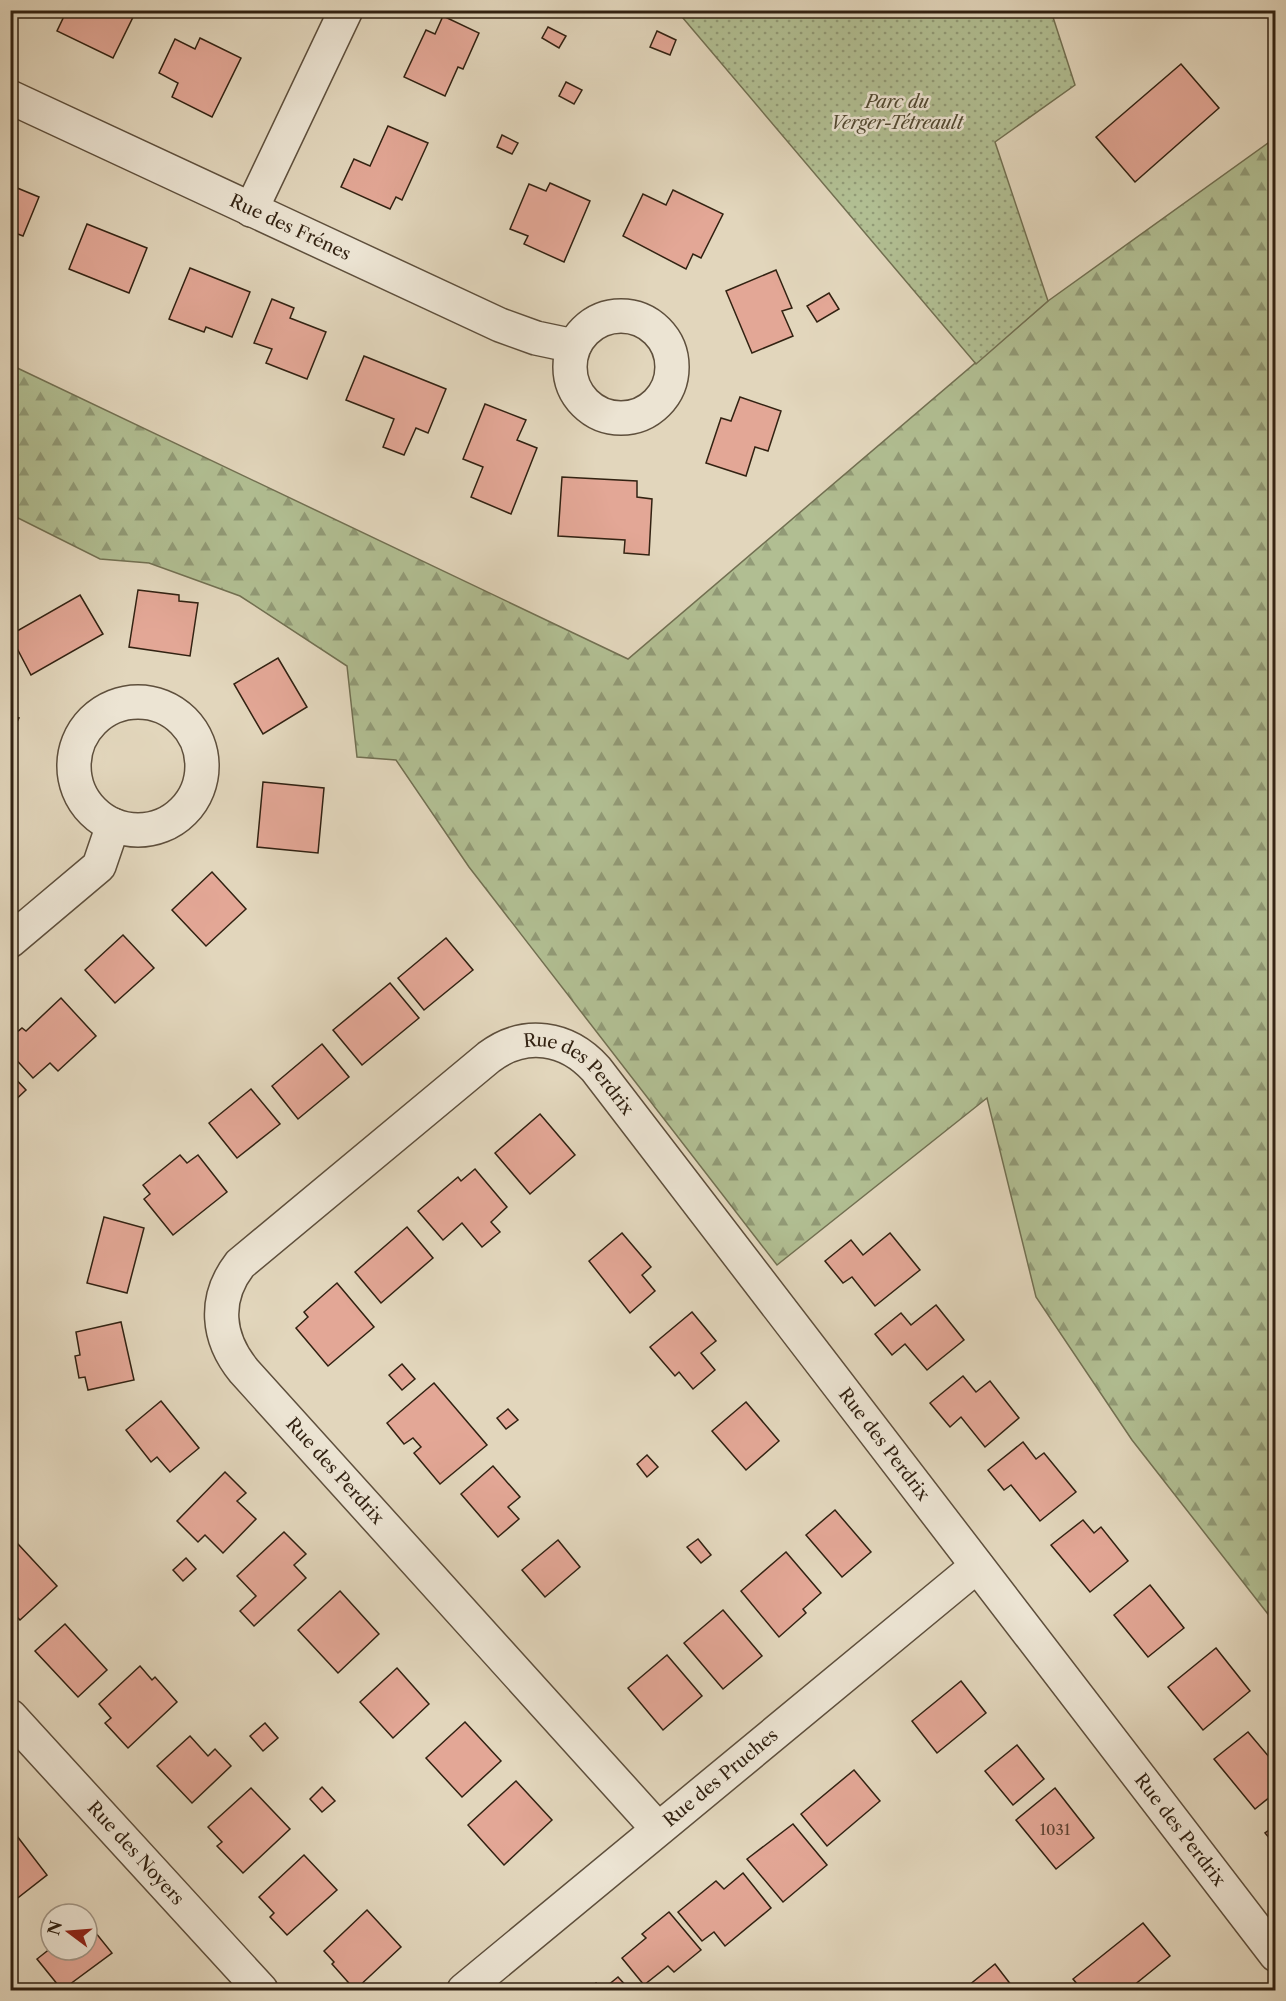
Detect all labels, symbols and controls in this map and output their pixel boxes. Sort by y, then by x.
park label: Parc du Verger-Tétreault [831,91,965,134]
street label: Rue des Frénes [226,190,354,265]
street label: Rue des Perdrix [522,1029,639,1120]
street label: Rue des Perdrix [834,1384,935,1505]
street label: Rue des Perdrix [281,1413,389,1529]
street label: Rue des Pruches [659,1724,782,1832]
street label: Rue des Perdrix [1130,1769,1230,1891]
street label: Rue des Noyers [83,1797,189,1910]
house number: 1031 [1040,1820,1071,1839]
north arrow [39,1902,99,1962]
text: N [43,1918,66,1937]

